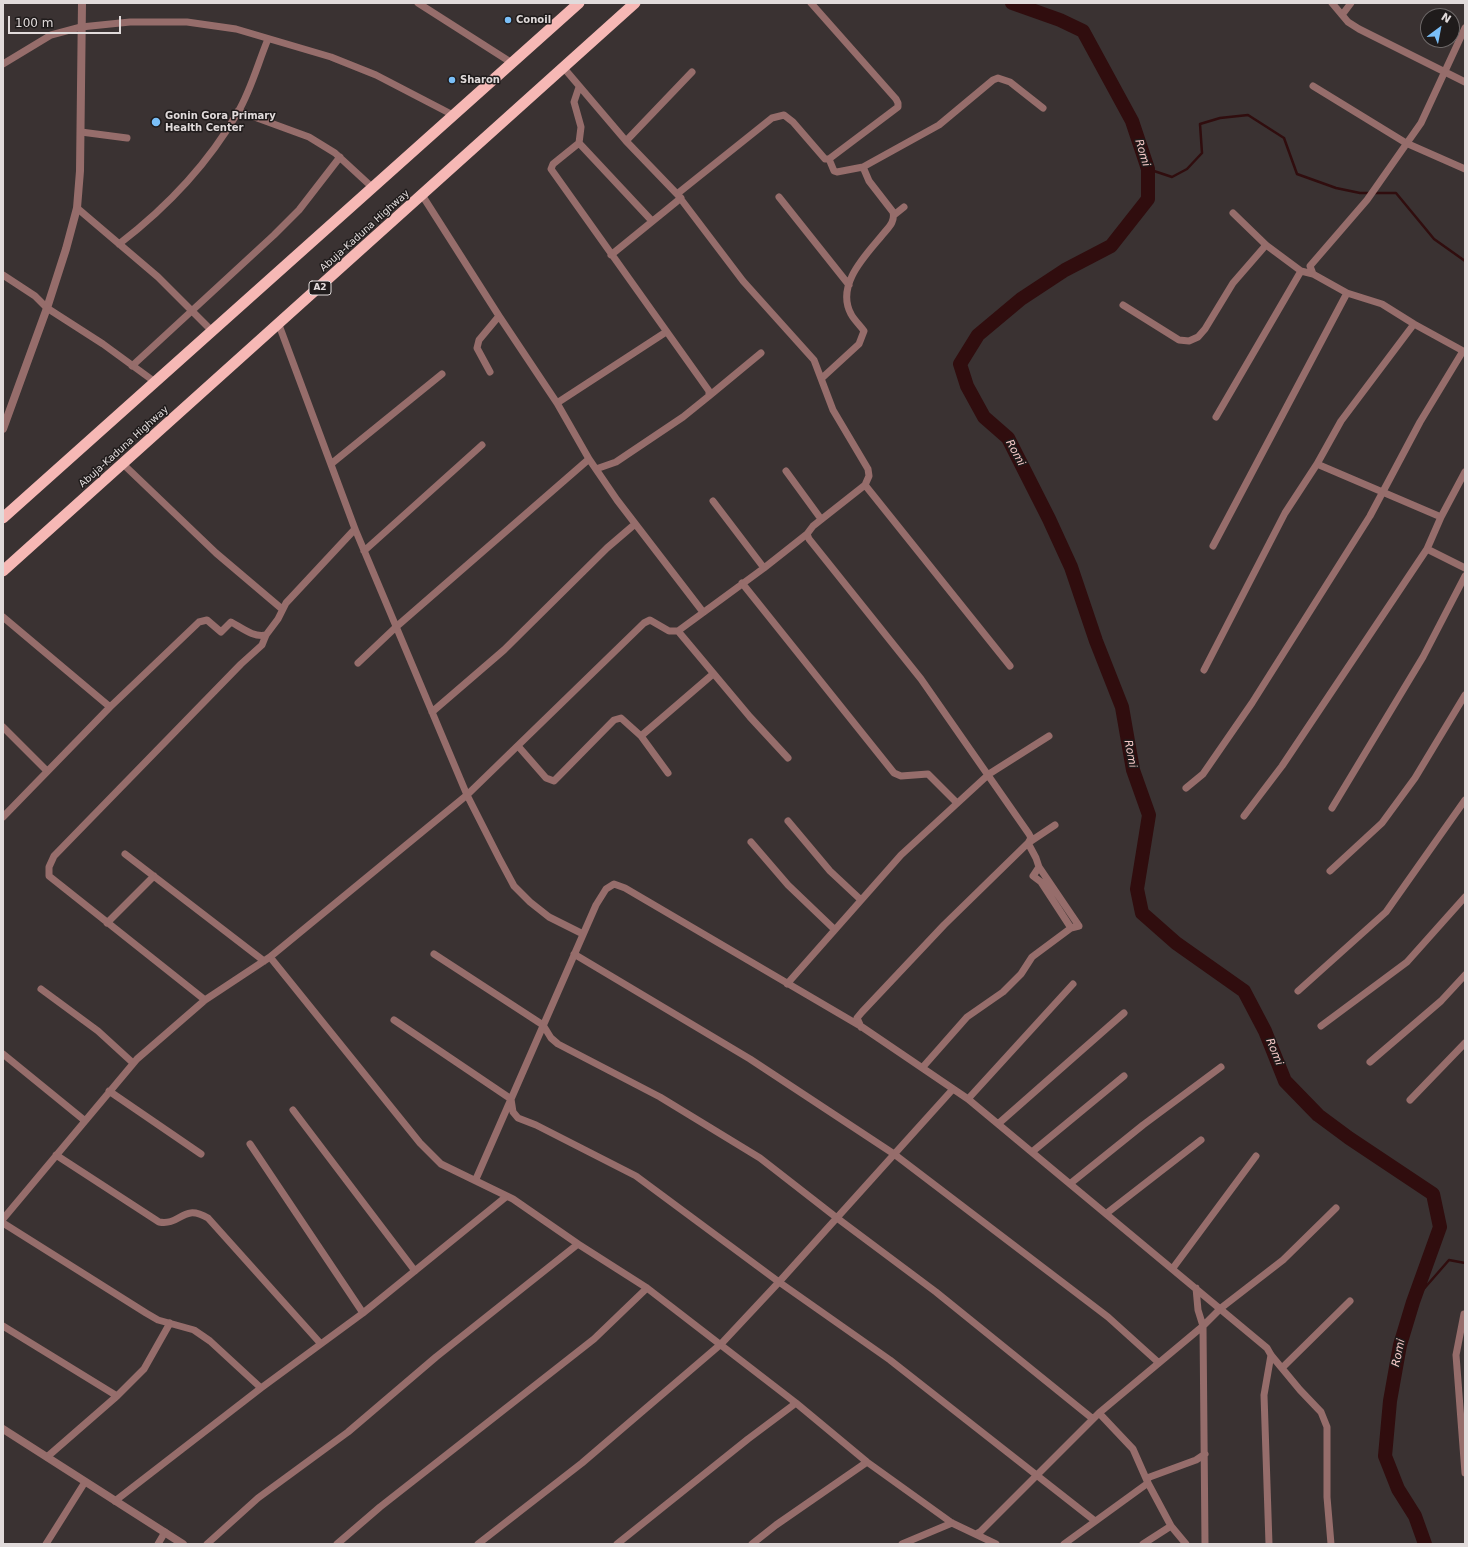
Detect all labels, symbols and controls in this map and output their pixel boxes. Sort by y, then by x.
scale bar [10,8,123,34]
north arrow [1420,8,1460,48]
text: N [1439,10,1453,26]
place label: Conoil [516,14,551,26]
marker: Conoil [503,15,513,25]
text: 100 m [15,16,53,30]
place label: Sharon [460,74,500,86]
marker: Sharon [447,75,457,85]
place label: Gonin Gora Primary Health Center [165,110,276,134]
marker: Gonin Gora Primary Health Center [150,116,162,128]
water label: Romi [1132,138,1152,168]
street label: Abuja-Kaduna Highway [318,188,412,274]
road number: A2 [309,281,331,295]
street label: Abuja-Kaduna Highway [77,404,171,490]
water label: Romi [1002,437,1028,469]
water label: Romi [1121,739,1139,769]
water label: Romi [1263,1036,1285,1068]
water label: Romi [1390,1338,1408,1368]

